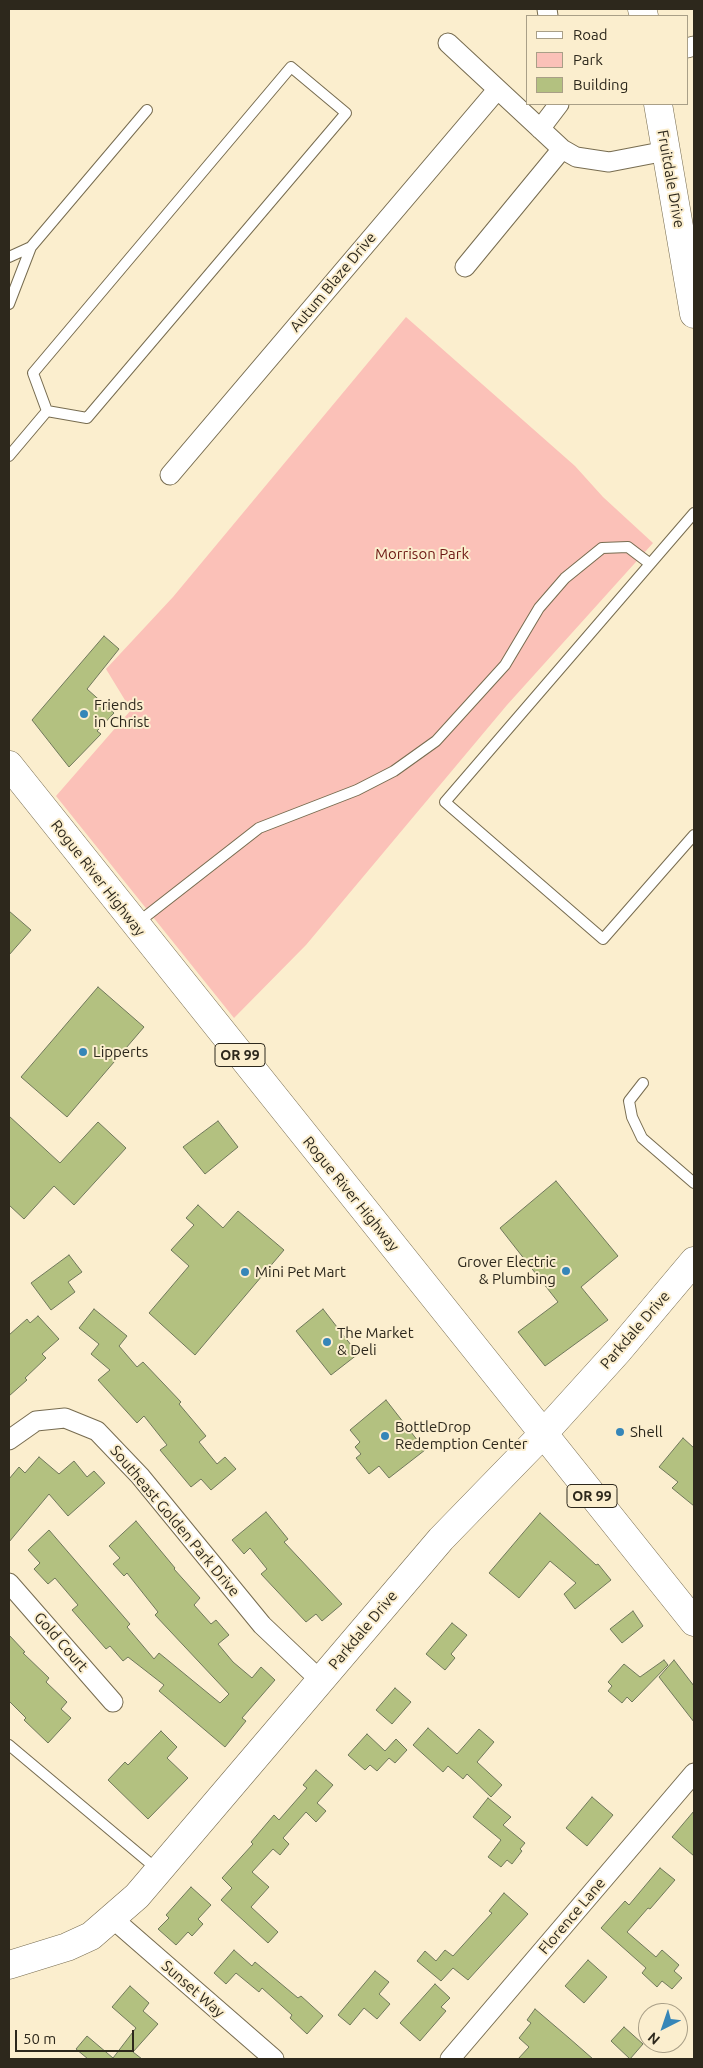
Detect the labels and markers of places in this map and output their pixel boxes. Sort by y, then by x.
place label: Friends in Christ [94,696,149,731]
marker: Friends in Christ [78,708,90,720]
place label: Lipperts [93,1043,148,1061]
marker: Lipperts [77,1046,89,1058]
place label: Grover Electric & Plumbing [457,1253,556,1288]
place label: Mini Pet Mart [255,1263,346,1281]
marker: Grover Electric & Plumbing [560,1265,572,1277]
marker: Mini Pet Mart [239,1266,251,1278]
place label: The Market & Deli [337,1324,414,1359]
marker: The Market & Deli [321,1336,333,1348]
place label: BottleDrop Redemption Center [395,1418,528,1453]
place label: Shell [630,1423,663,1441]
marker: Shell [614,1426,626,1438]
marker: BottleDrop Redemption Center [379,1430,391,1442]

